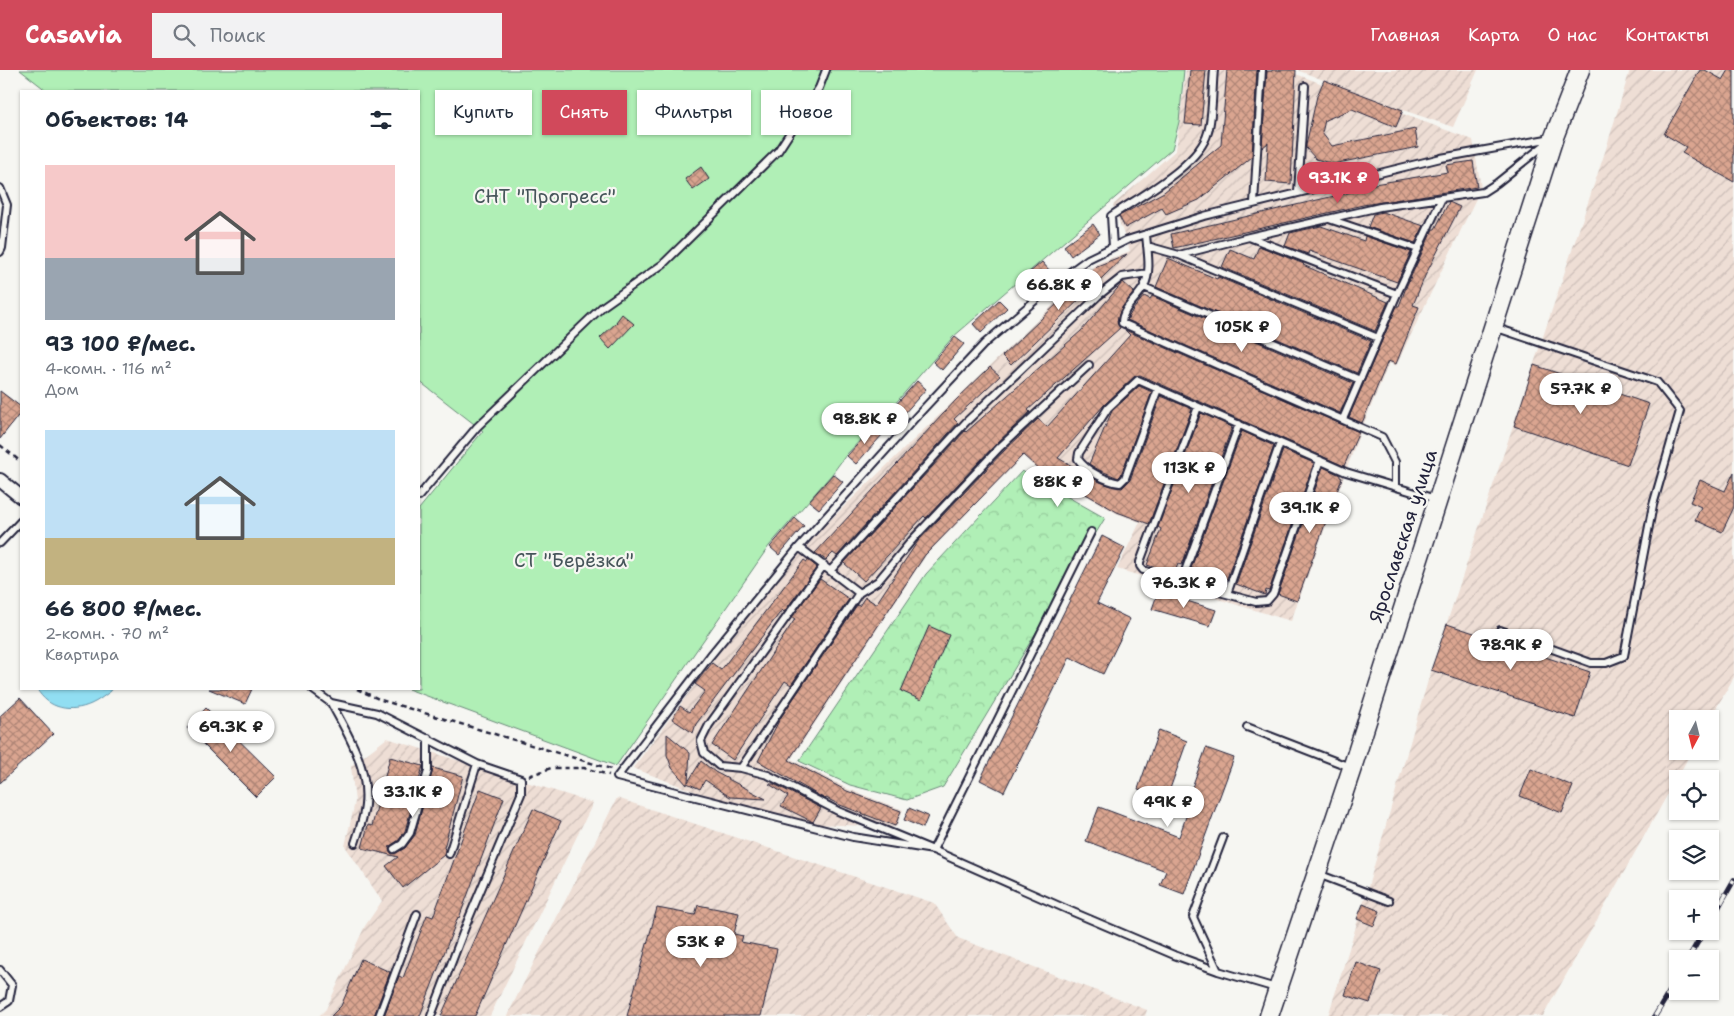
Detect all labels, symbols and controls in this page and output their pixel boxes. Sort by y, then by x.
search box [152,13,502,58]
text: Casavia [25,19,122,51]
icon: search [170,21,198,49]
text: Поиск [210,23,265,48]
text: Главная [1370,23,1440,47]
text: Карта [1468,23,1520,47]
text: О нас [1548,23,1597,47]
text: Контакты [1625,23,1709,47]
chip: Купить [435,90,532,135]
chip: Снять [542,90,627,135]
chip: Фильтры [637,90,751,135]
chip: Новое [761,90,851,135]
text: Объектов: 14 [45,106,188,134]
icon: filters [367,106,395,134]
pin: 93.1K ₽ [1292,162,1384,204]
text: 93.1K ₽ [1308,167,1368,188]
park label: СНТ "Прогресс" [474,184,616,209]
icon: home [175,198,265,288]
pin: 66.8K ₽ [1013,268,1105,311]
text: 66.8K ₽ [1026,274,1092,295]
pin: 105K ₽ [1201,310,1283,353]
text: 105K ₽ [1214,316,1270,337]
text: 93 100 ₽/мес. [45,330,196,358]
text: 4-комн. · 116 m² [45,358,172,379]
pin: 57.7K ₽ [1535,372,1627,415]
text: 57.7K ₽ [1550,378,1612,399]
text: Дом [45,379,79,400]
pin: 98.8K ₽ [819,402,911,445]
text: 98.8K ₽ [832,408,898,429]
street label: Ярославская улица [1363,446,1443,626]
pin: 113K ₽ [1148,452,1230,494]
text: 113K ₽ [1163,457,1215,478]
icon: home [175,463,265,553]
pin: 88K ₽ [1023,466,1093,508]
text: 88K ₽ [1033,471,1083,492]
pin: 39.1K ₽ [1264,492,1356,534]
text: 39.1K ₽ [1280,497,1340,518]
park label: СТ "Берёзка" [514,548,634,573]
pin: 76.3K ₽ [1138,566,1230,609]
text: 76.3K ₽ [1151,572,1217,593]
text: 66 800 ₽/мес. [45,595,202,623]
text: 2-комн. · 70 m² [45,623,169,644]
pin: 78.9K ₽ [1465,628,1557,671]
text: 78.9K ₽ [1479,634,1543,655]
text: Квартира [45,644,119,665]
pin: 69.3K ₽ [185,710,277,753]
north arrow [1669,710,1719,760]
map controls [1669,710,1719,1000]
text: 69.3K ₽ [199,716,263,737]
button: locate [1669,770,1719,820]
pin: 33.1K ₽ [367,776,459,818]
text: 33.1K ₽ [383,781,443,802]
pin: 49K ₽ [1133,786,1203,828]
text: 49K ₽ [1143,791,1193,812]
button: layers [1669,830,1719,880]
button: + [1669,890,1719,940]
pin: 53K ₽ [666,926,736,968]
text: 53K ₽ [677,931,725,952]
button: − [1669,950,1719,1000]

